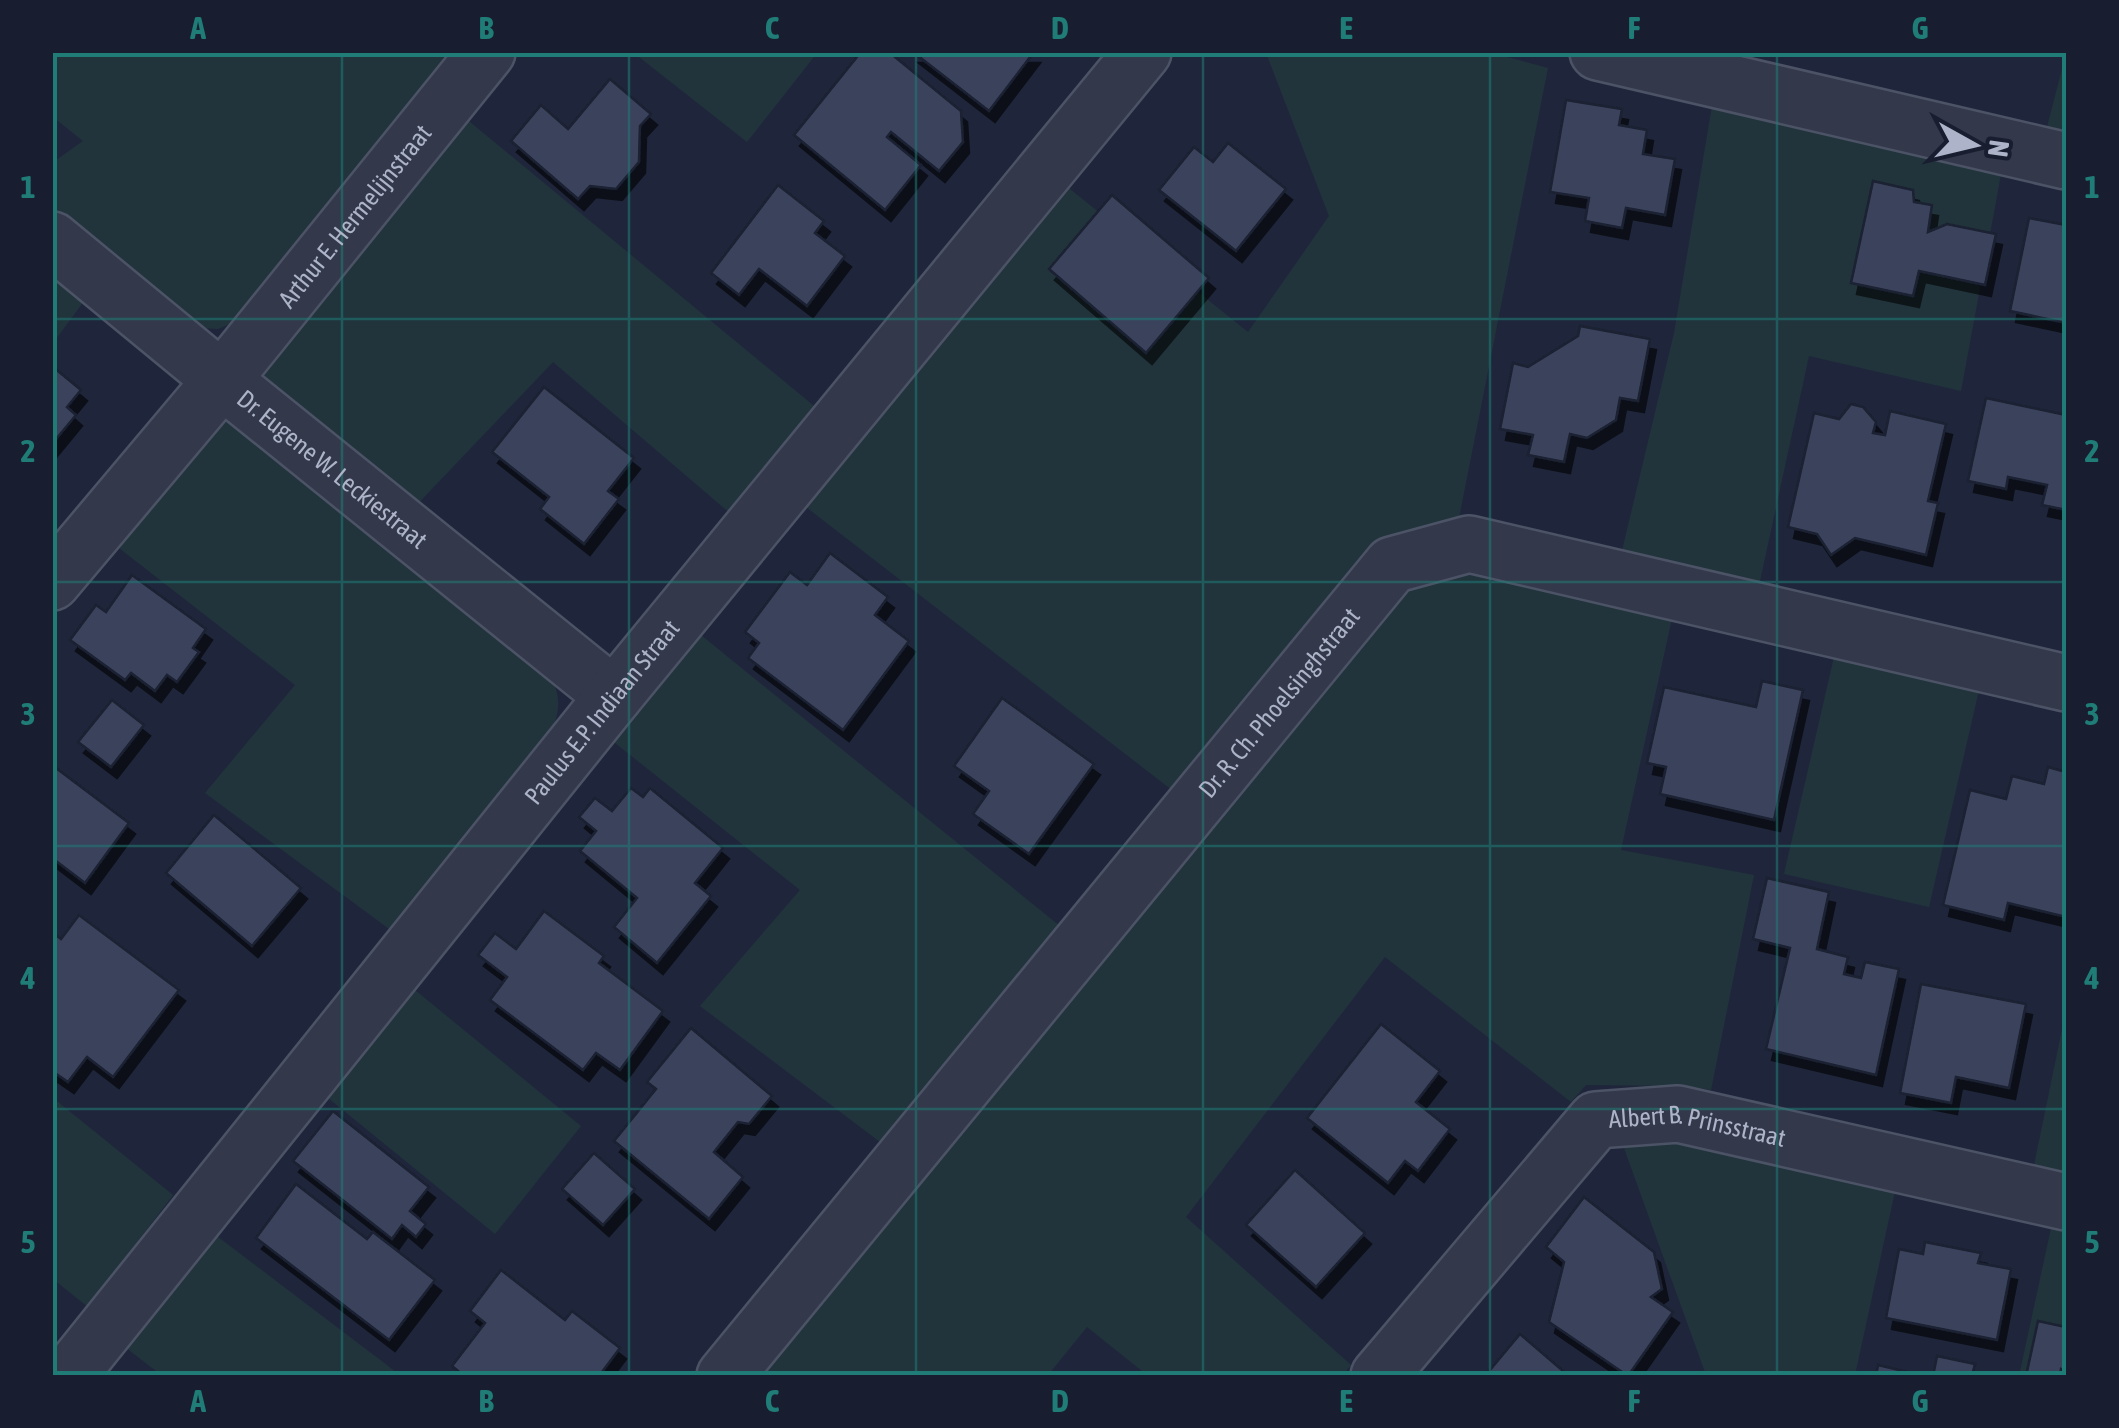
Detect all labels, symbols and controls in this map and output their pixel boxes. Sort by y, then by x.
text: A [189,9,206,46]
text: B [478,9,494,46]
text: C [765,9,780,46]
text: D [1051,9,1069,46]
text: E [1339,9,1353,46]
text: F [1628,9,1641,46]
text: G [1912,9,1929,46]
north arrow [1924,95,2024,195]
street label: Arthur E. Hermelijnstraat [273,119,437,313]
text: N [1982,138,2016,159]
text: 1 [20,168,36,205]
text: 1 [2084,168,2100,205]
street label: Dr. Eugene W. Leckiestraat [232,384,433,554]
text: 2 [20,432,36,469]
text: 2 [2084,432,2100,469]
street label: Dr. R. Ch. Phoelsinghstraat [1193,602,1365,803]
street label: Paulus E.P. Indiaan Straat [519,614,685,810]
text: 3 [20,695,36,732]
text: 3 [2084,695,2100,732]
text: 4 [19,959,36,996]
text: 4 [2083,959,2100,996]
street label: Albert B. Prinsstraat [1608,1100,1788,1152]
text: 5 [20,1223,36,1260]
text: 5 [2084,1223,2100,1260]
text: A [189,1382,206,1419]
text: B [478,1382,494,1419]
text: C [765,1382,780,1419]
text: D [1051,1382,1069,1419]
text: E [1339,1382,1353,1419]
text: F [1628,1382,1641,1419]
text: G [1912,1382,1929,1419]

